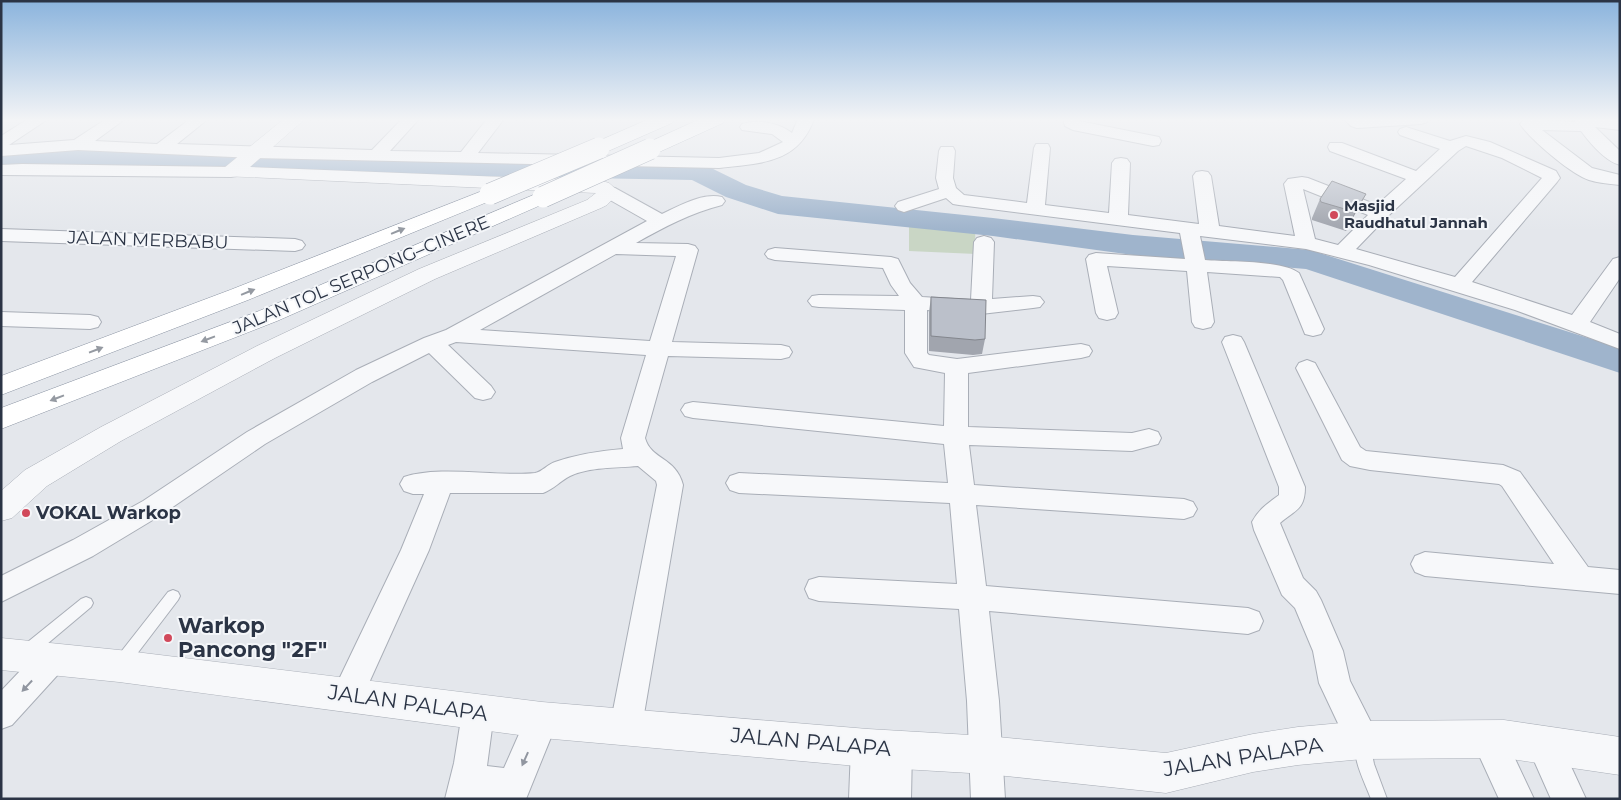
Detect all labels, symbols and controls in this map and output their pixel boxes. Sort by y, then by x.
place label: Masjid Raudhatul Jannah [1344,196,1488,232]
marker: Masjid Raudhatul Jannah [1328,209,1340,221]
street label: JALAN TOL SERPONG–CINERE [228,211,493,340]
street label: JALAN MERBABU [66,226,229,254]
one-way arrow [391,227,406,234]
one-way arrow [241,288,256,296]
one-way arrow [200,335,215,343]
one-way arrow [89,346,104,354]
one-way arrow [49,394,64,402]
place label: VOKAL Warkop [35,502,181,524]
marker: VOKAL Warkop [20,507,32,519]
place label: Warkop Pancong "2F" [178,613,327,662]
marker: Warkop Pancong "2F" [162,632,174,644]
one-way arrow [22,679,33,692]
street label: JALAN PALAPA [326,679,490,726]
street label: JALAN PALAPA [729,722,893,761]
street label: JALAN PALAPA [1160,731,1325,782]
one-way arrow [520,752,528,766]

